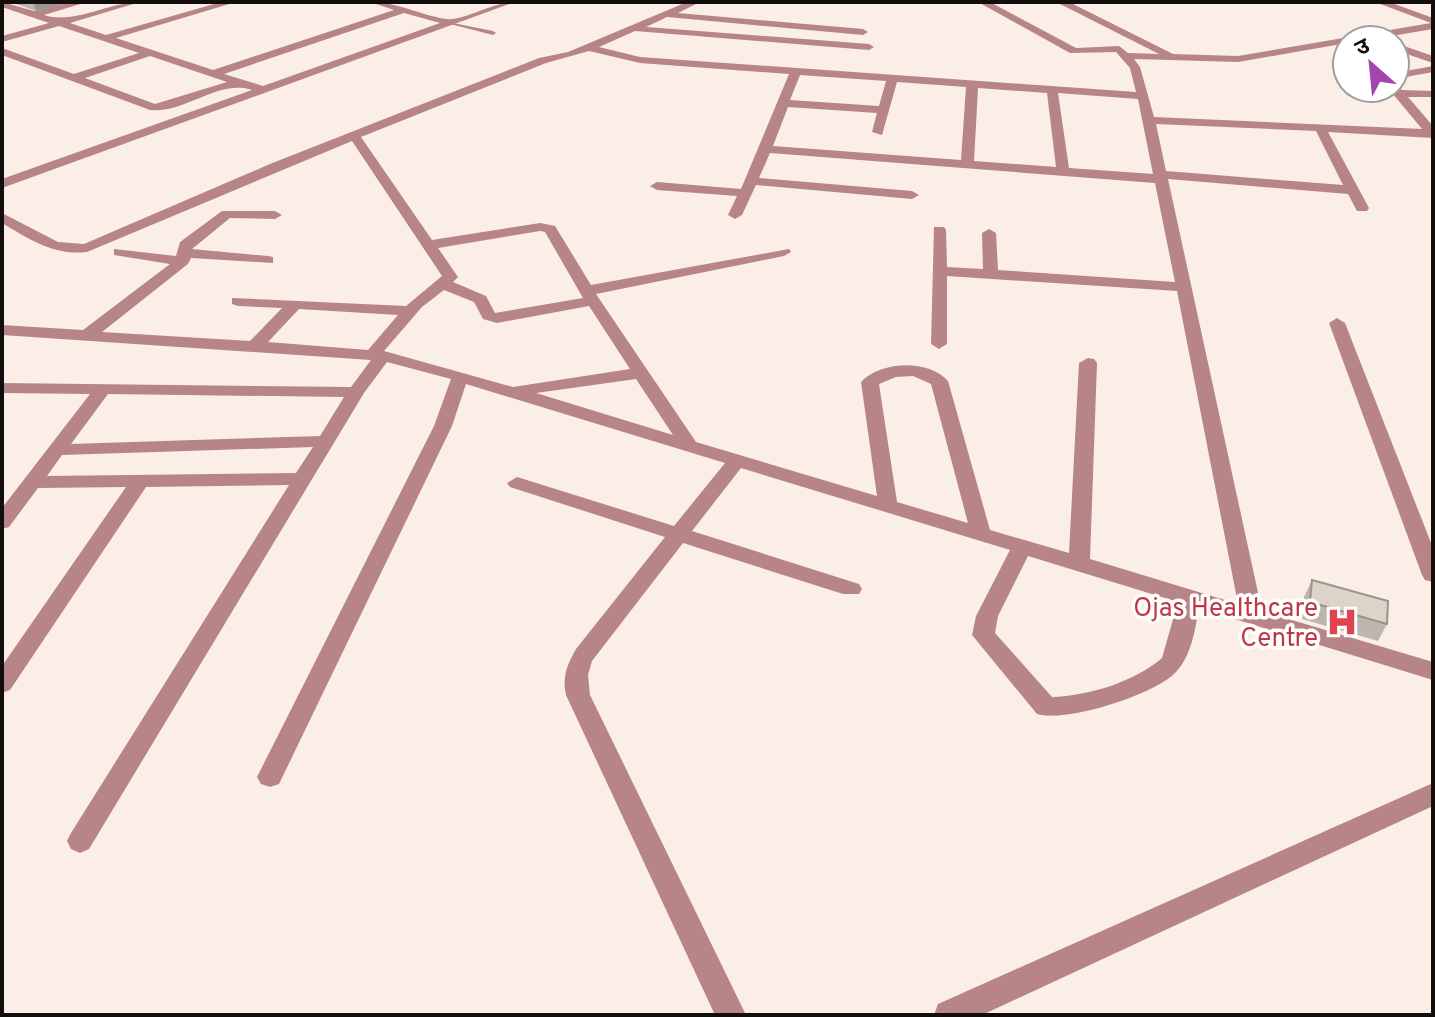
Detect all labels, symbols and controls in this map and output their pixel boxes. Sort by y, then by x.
north arrow [1331,24,1411,104]
text: उ [1351,33,1376,63]
place label: Ojas Healthcare Centre [1133,593,1318,656]
hospital icon: Ojas Healthcare Centre [1325,605,1359,639]

